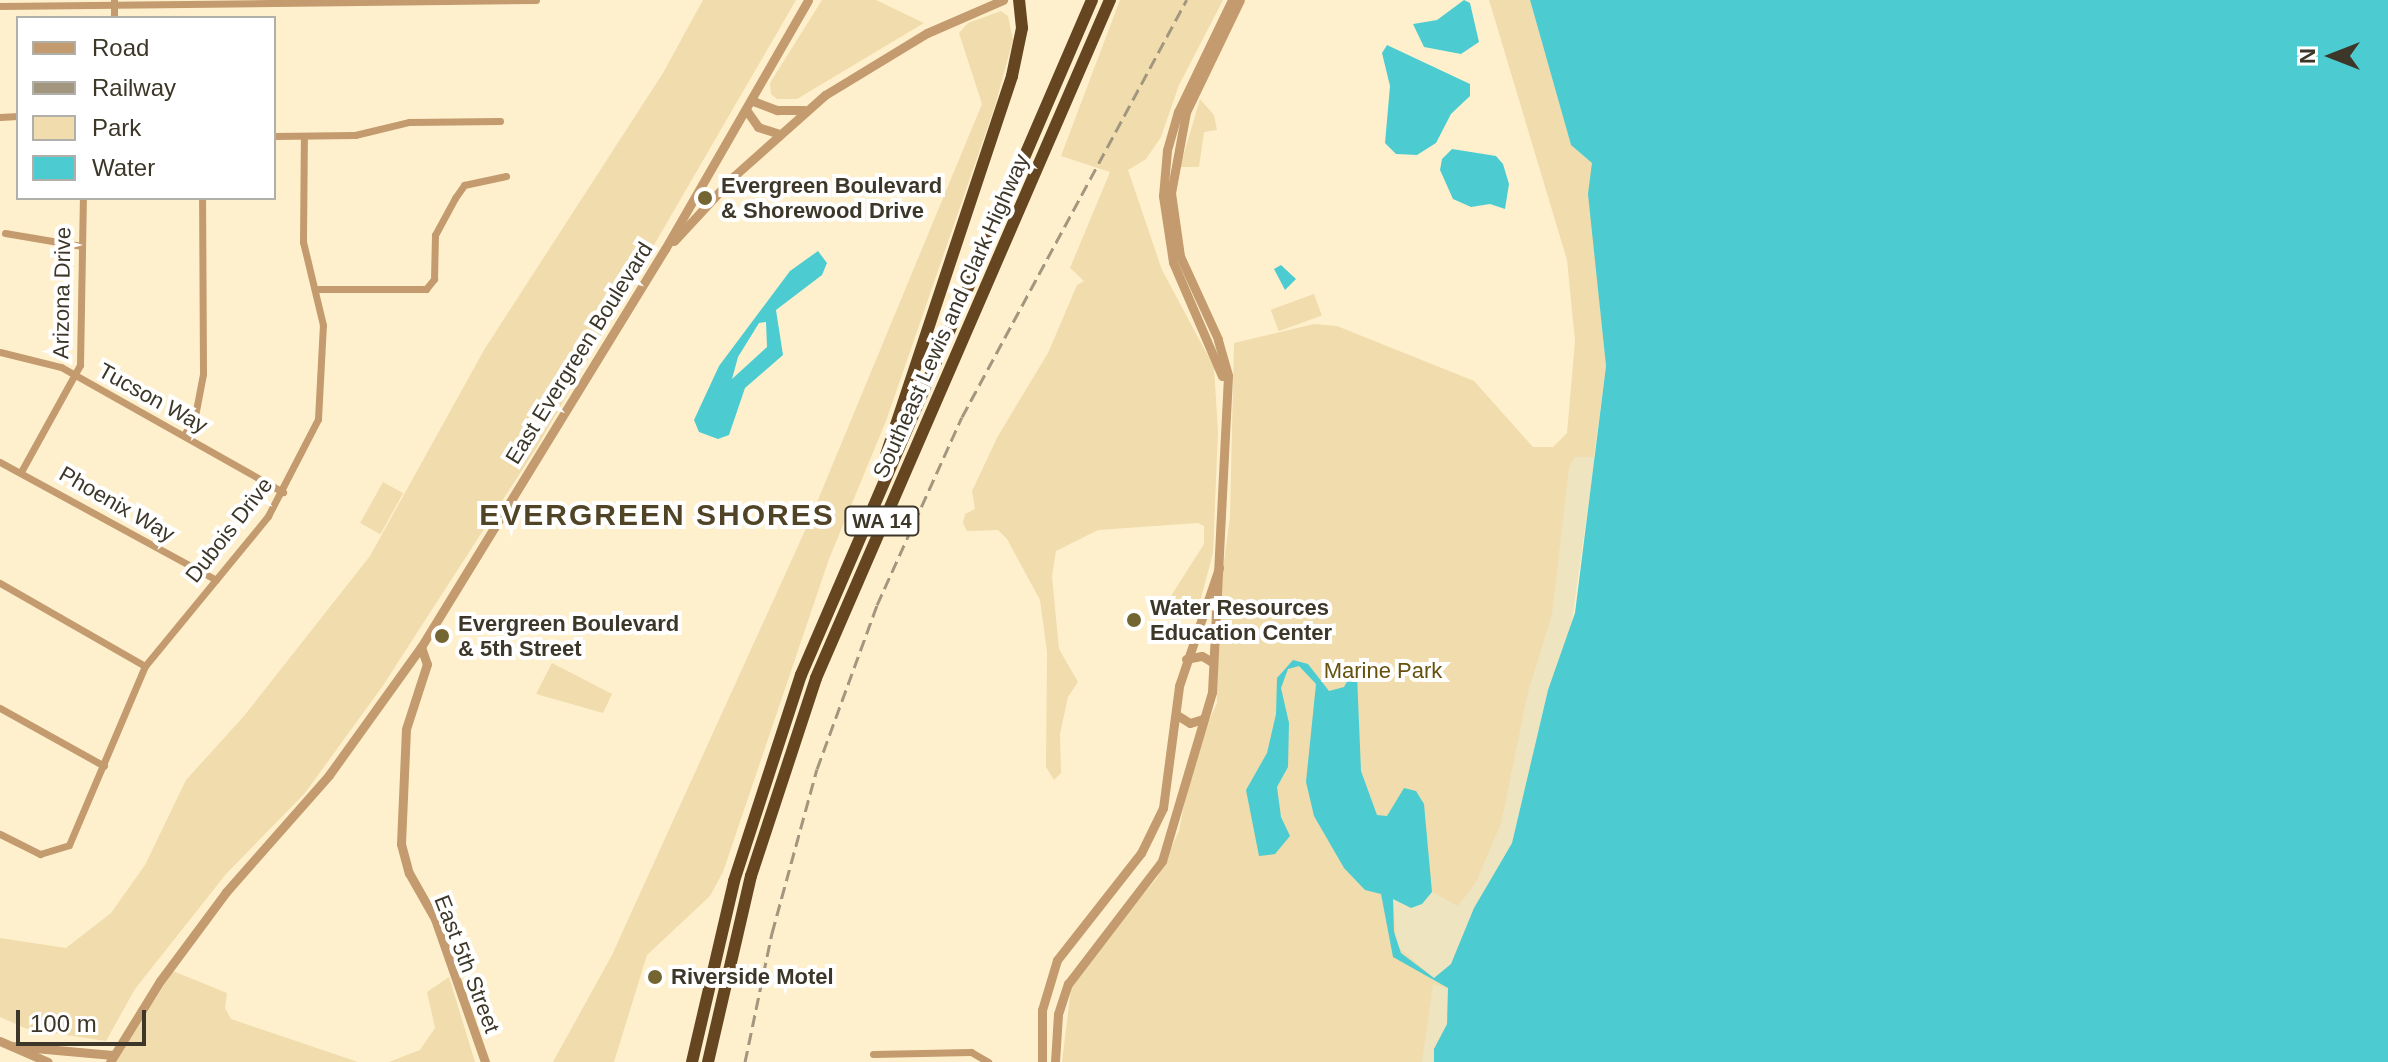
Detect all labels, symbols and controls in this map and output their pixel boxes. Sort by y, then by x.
legend [16,16,276,200]
north arrow [2292,16,2372,96]
text: Road [92,34,149,61]
text: N [2295,48,2320,64]
text: Railway [92,74,176,101]
text: Park [92,114,141,141]
street label: Southeast Lewis and Clark Highway [867,150,1035,482]
text: Water [92,154,155,181]
place label: Evergreen Boulevard & Shorewood Drive [721,172,942,224]
marker: Evergreen Boulevard & Shorewood Drive [696,189,714,207]
street label: Arizona Drive [48,227,76,359]
street label: East Evergreen Boulevard [500,237,658,469]
street label: Tucson Way [94,357,212,439]
street label: Phoenix Way [55,460,179,548]
street label: Dubois Drive [180,472,278,588]
district label: EVERGREEN SHORES [479,497,835,533]
road number: WA 14 [842,505,922,537]
place label: Water Resources Education Center [1150,594,1332,646]
place label: Evergreen Boulevard & 5th Street [458,610,679,662]
marker: Water Resources Education Center [1125,611,1143,629]
marker: Evergreen Boulevard & 5th Street [433,627,451,645]
park label: Marine Park [1324,658,1442,684]
street label: East 5th Street [429,891,505,1037]
place label: Riverside Motel [671,964,834,990]
marker: Riverside Motel [646,968,664,986]
scale bar [20,994,150,1044]
text: 100 m [30,1010,97,1037]

